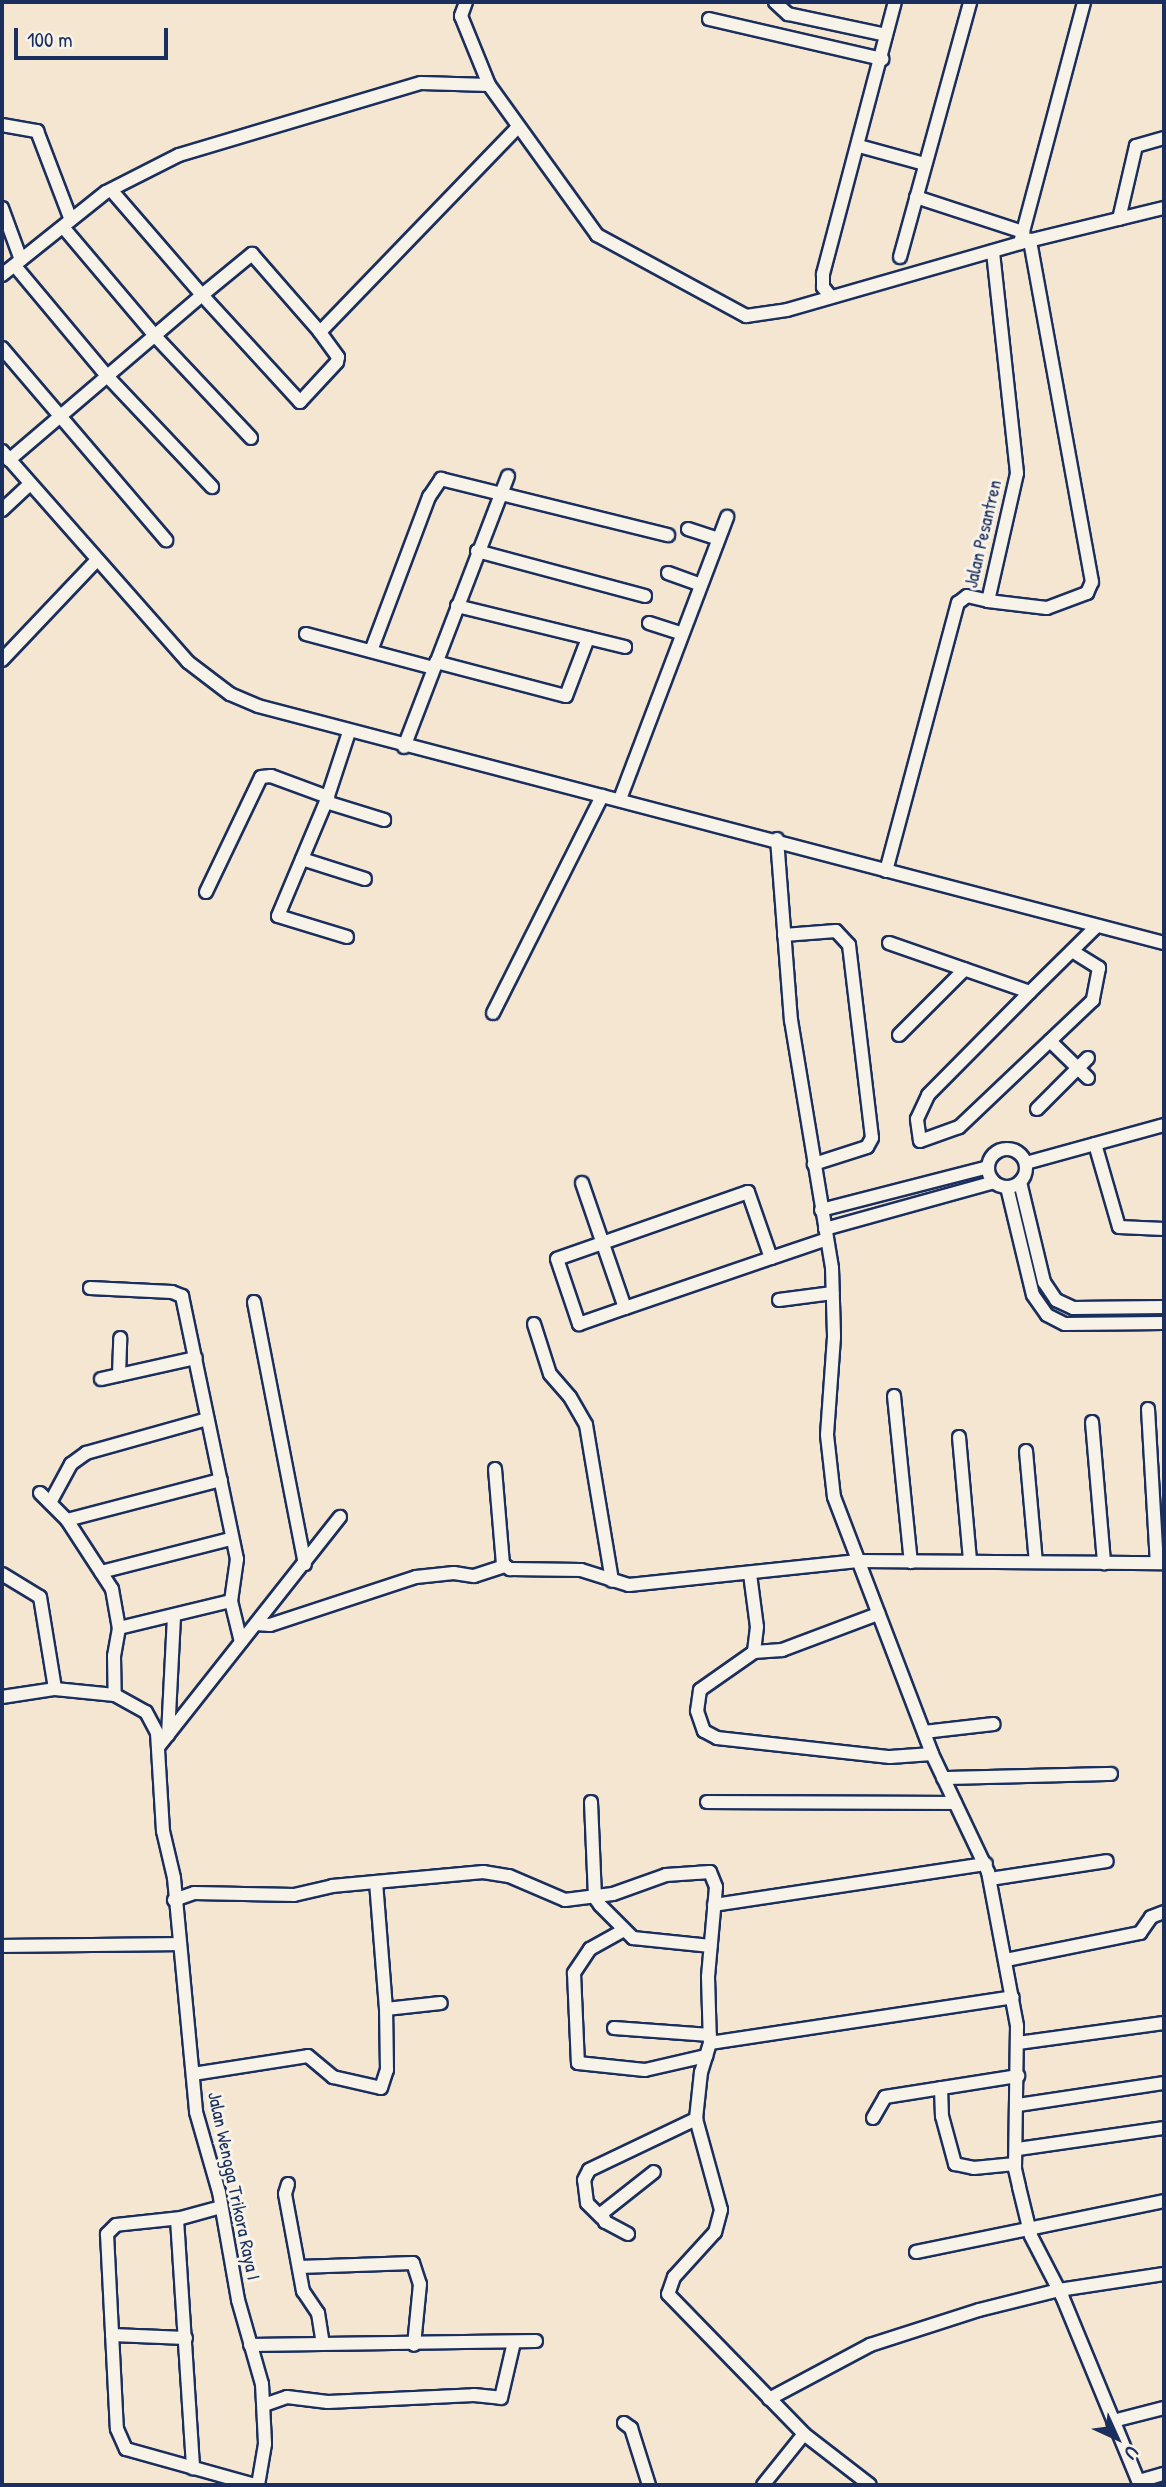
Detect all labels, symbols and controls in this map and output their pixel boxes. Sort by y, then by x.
scale bar [18,14,172,58]
text: 100 m [27,25,73,54]
street label: Jalan Pesantren [960,478,1006,590]
street label: Jalan Wengga Trikora Raya I [203,2090,265,2282]
north arrow [1082,2403,1152,2473]
text: U [1119,2440,1145,2466]

